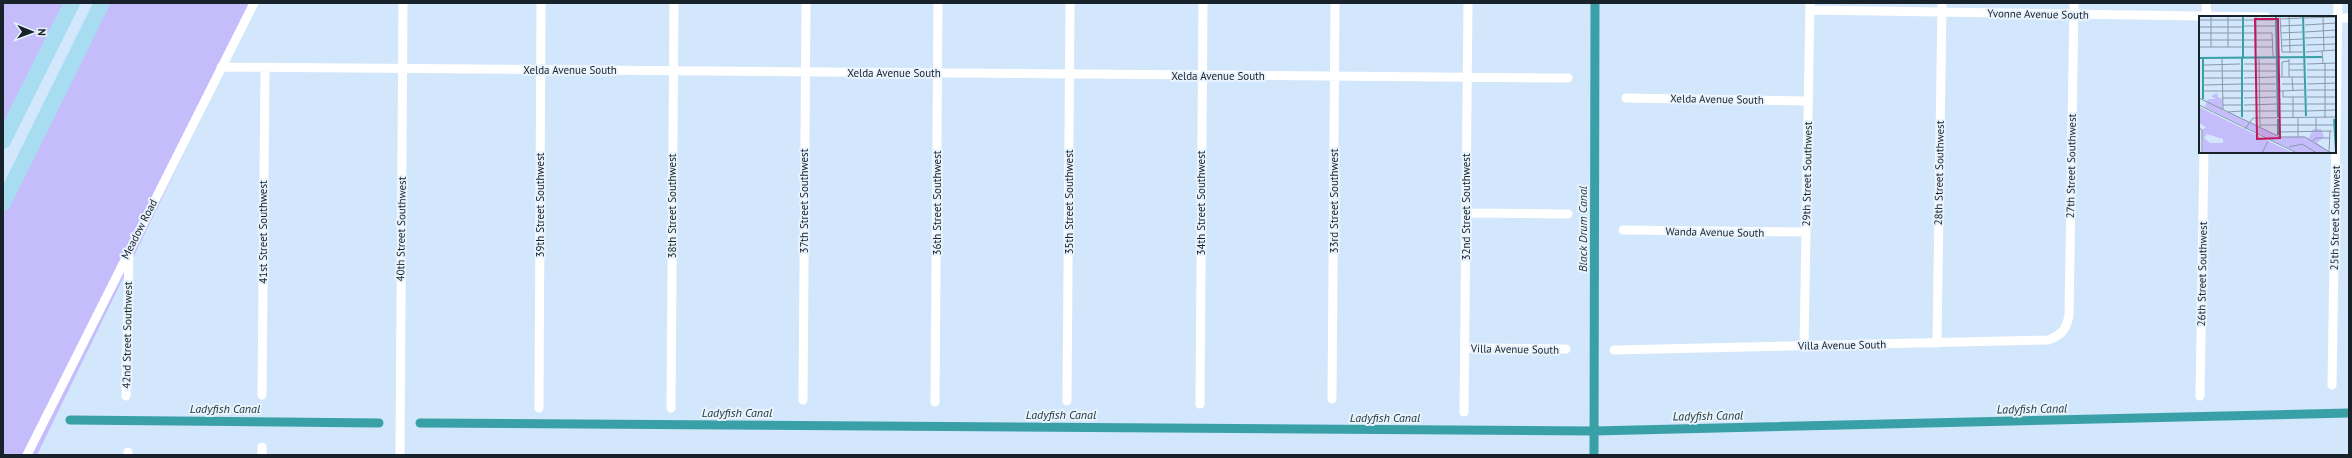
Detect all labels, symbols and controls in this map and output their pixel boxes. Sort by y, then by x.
street label: Yvonne Avenue South [1987,6,2089,22]
north arrow [12,12,52,52]
inset map [2199,16,2336,153]
text: N [35,28,49,36]
street label: Xelda Avenue South [523,63,617,77]
street label: Xelda Avenue South [847,66,941,80]
street label: Xelda Avenue South [1171,69,1265,83]
street label: Xelda Avenue South [1670,91,1764,107]
street label: 27th Street Southwest [2063,113,2079,218]
street label: 28th Street Southwest [1931,120,1947,226]
street label: 29th Street Southwest [1799,121,1815,227]
street label: 37th Street Southwest [797,148,811,253]
street label: 33rd Street Southwest [1327,148,1341,253]
street label: 35th Street Southwest [1062,149,1076,255]
street label: 36th Street Southwest [930,150,944,256]
street label: 34th Street Southwest [1194,150,1208,256]
street label: 39th Street Southwest [533,152,547,258]
street label: 38th Street Southwest [665,153,679,259]
street label: 32nd Street Southwest [1459,153,1473,261]
street label: 25th Street Southwest [2327,165,2343,271]
street label: 40th Street Southwest [393,176,409,282]
street label: 41st Street Southwest [256,180,270,284]
water label: Black Drum Canal [1575,185,1590,272]
street label: Meadow Road [118,197,160,261]
street label: 26th Street Southwest [2194,221,2210,327]
street label: Wanda Avenue South [1665,224,1765,240]
street label: 42nd Street Southwest [119,281,135,389]
street label: Villa Avenue South [1797,337,1886,353]
street label: Villa Avenue South [1470,341,1559,357]
water label: Ladyfish Canal [1997,400,2068,417]
water label: Ladyfish Canal [190,401,261,416]
water label: Ladyfish Canal [702,405,773,420]
water label: Ladyfish Canal [1026,407,1097,422]
water label: Ladyfish Canal [1673,407,1744,424]
water label: Ladyfish Canal [1350,410,1421,425]

